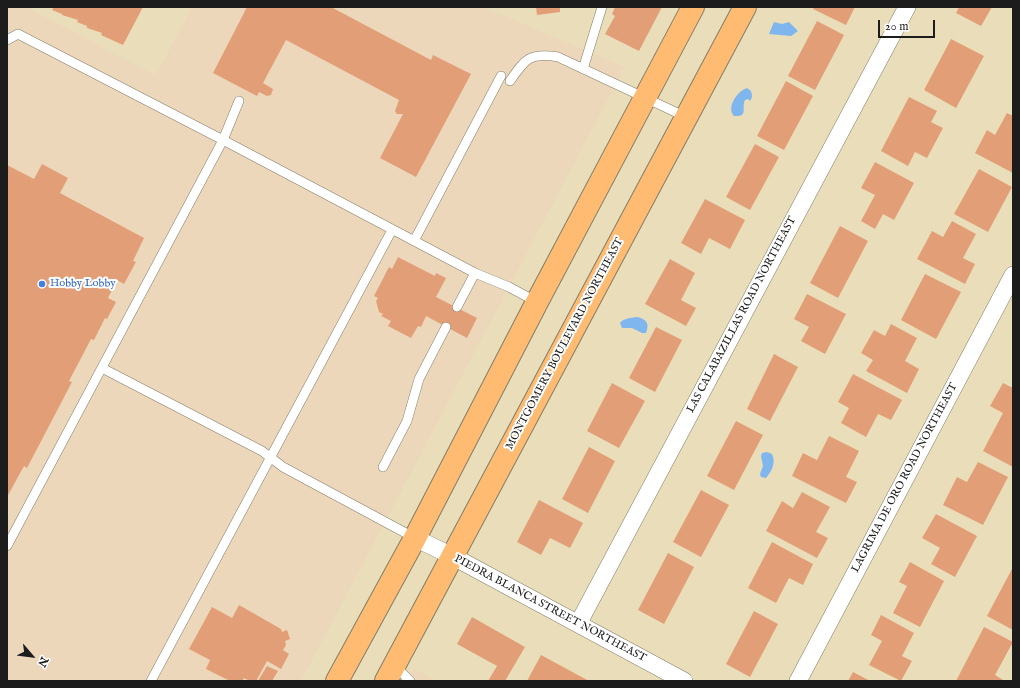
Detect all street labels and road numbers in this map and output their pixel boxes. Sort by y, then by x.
street label: LAS CALABAZILLAS ROAD NORTHEAST [684,215,800,415]
street label: MONTGOMERY BOULEVARD NORTHEAST [503,236,627,452]
street label: LAGRIMA DE ORO ROAD NORTHEAST [849,381,961,575]
street label: PIEDRA BLANCA STREET NORTHEAST [452,553,648,665]

